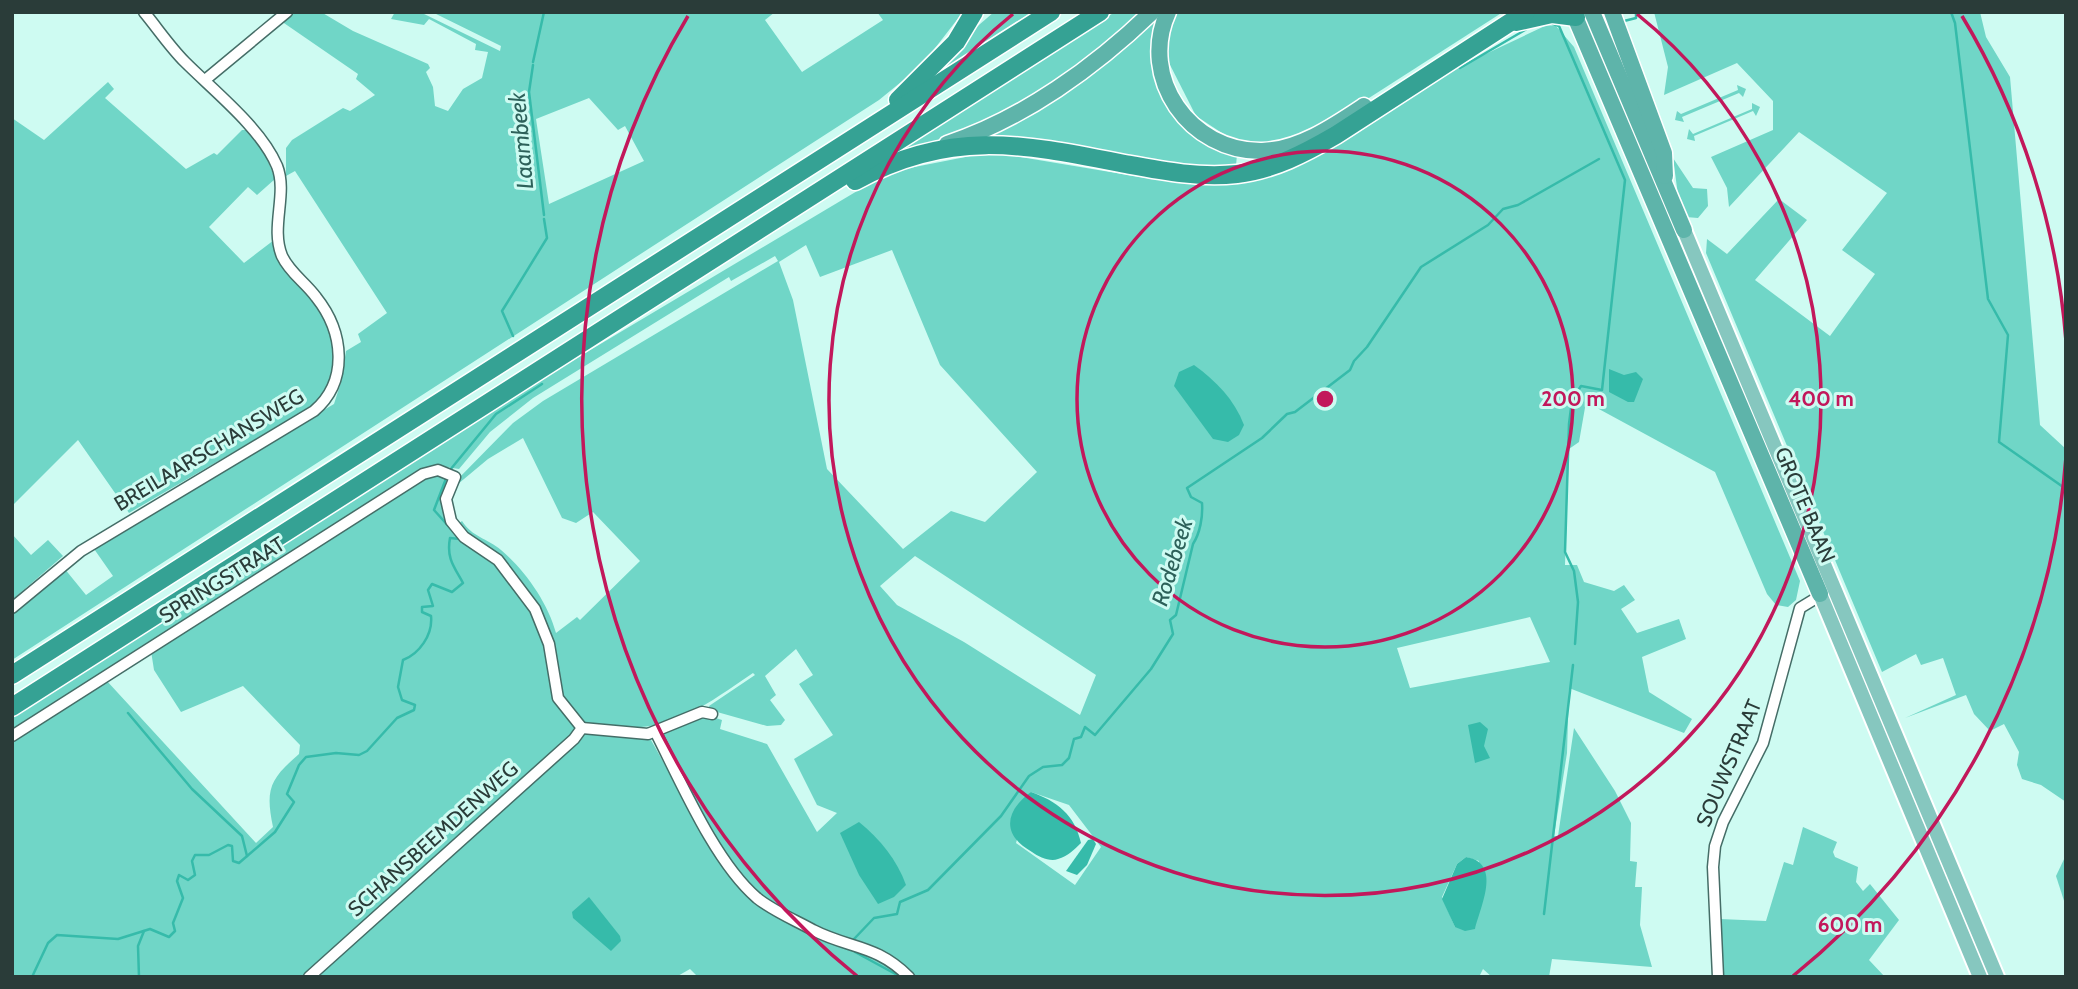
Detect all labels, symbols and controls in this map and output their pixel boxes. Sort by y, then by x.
water label: Laambeek [503,90,539,190]
street label: BREILAARSCHANSWEG [109,383,308,516]
text: 200 m [1541,386,1605,411]
text: 400 m [1788,386,1854,411]
centre of rings [1313,387,1337,411]
street label: GROTE BAAN [1770,443,1841,566]
water label: Rodebeek [1145,514,1199,609]
street label: SPRINGSTRAAT [154,531,289,628]
street label: SOUWSTRAAT [1691,696,1767,830]
street label: SCHANSBEEMDENWEG [343,756,523,921]
text: 600 m [1818,912,1882,937]

